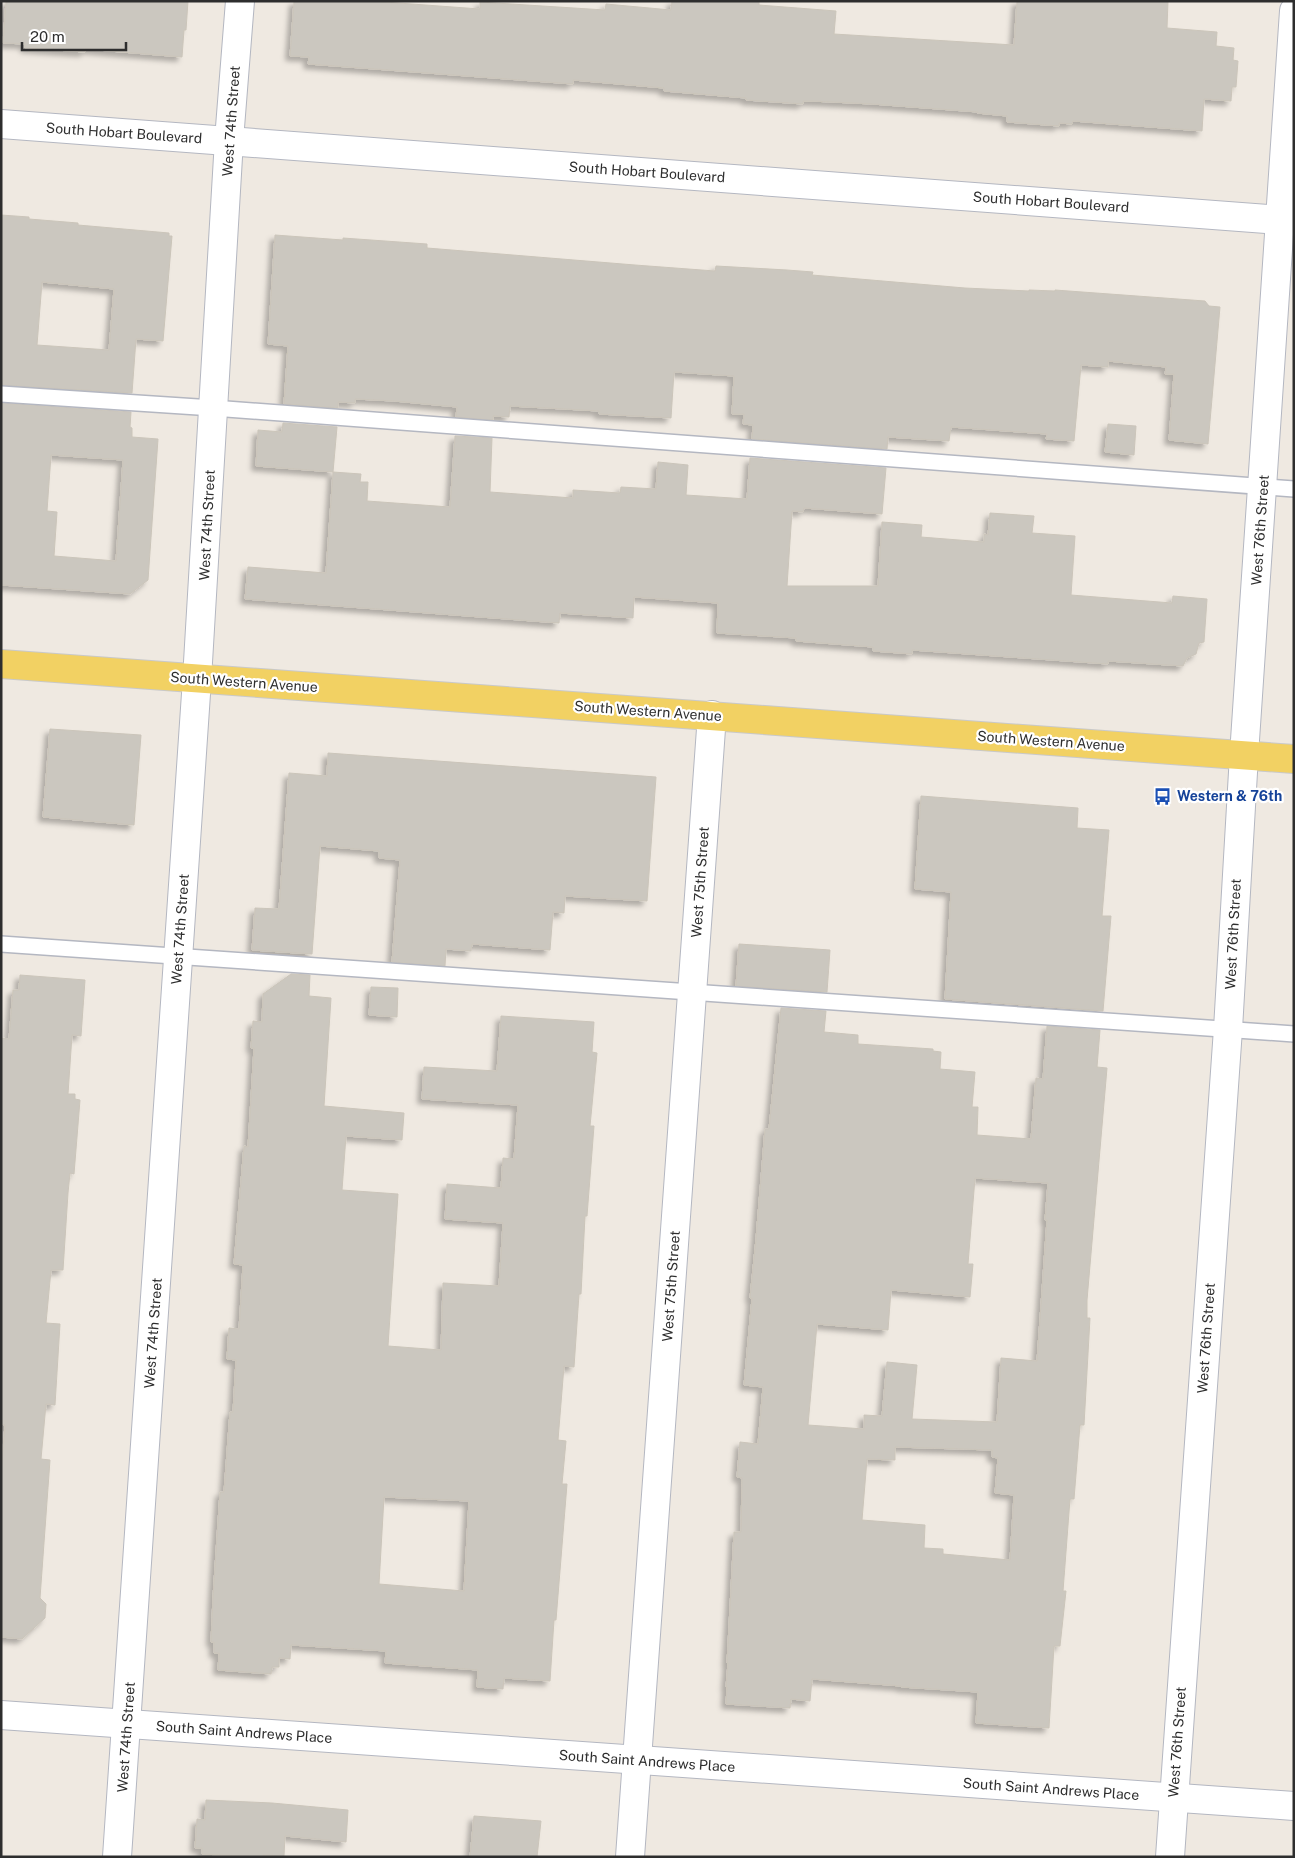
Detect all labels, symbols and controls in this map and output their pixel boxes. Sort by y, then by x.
scale bar [22,20,126,52]
text: 20 m [30,28,65,45]
street label: West 74th Street [219,65,243,177]
street label: South Hobart Boulevard [45,120,203,146]
street label: South Hobart Boulevard [568,159,726,185]
street label: South Hobart Boulevard [972,189,1130,215]
street label: West 74th Street [196,469,218,581]
street label: West 76th Street [1248,474,1272,586]
street label: South Western Avenue [170,669,318,695]
street label: South Western Avenue [574,698,722,724]
street label: South Western Avenue [977,728,1125,754]
bus stop icon: Western & 76th [1153,786,1173,806]
place label: Western & 76th [1177,788,1282,804]
street label: West 75th Street [688,826,712,938]
street label: West 74th Street [168,873,192,985]
street label: West 76th Street [1222,878,1244,990]
street label: West 75th Street [659,1230,683,1342]
street label: West 74th Street [141,1277,165,1389]
street label: West 76th Street [1194,1282,1218,1394]
street label: West 74th Street [114,1681,138,1793]
street label: West 76th Street [1165,1686,1189,1798]
street label: South Saint Andrews Place [155,1718,333,1746]
street label: South Saint Andrews Place [558,1747,736,1775]
street label: South Saint Andrews Place [962,1775,1140,1803]

